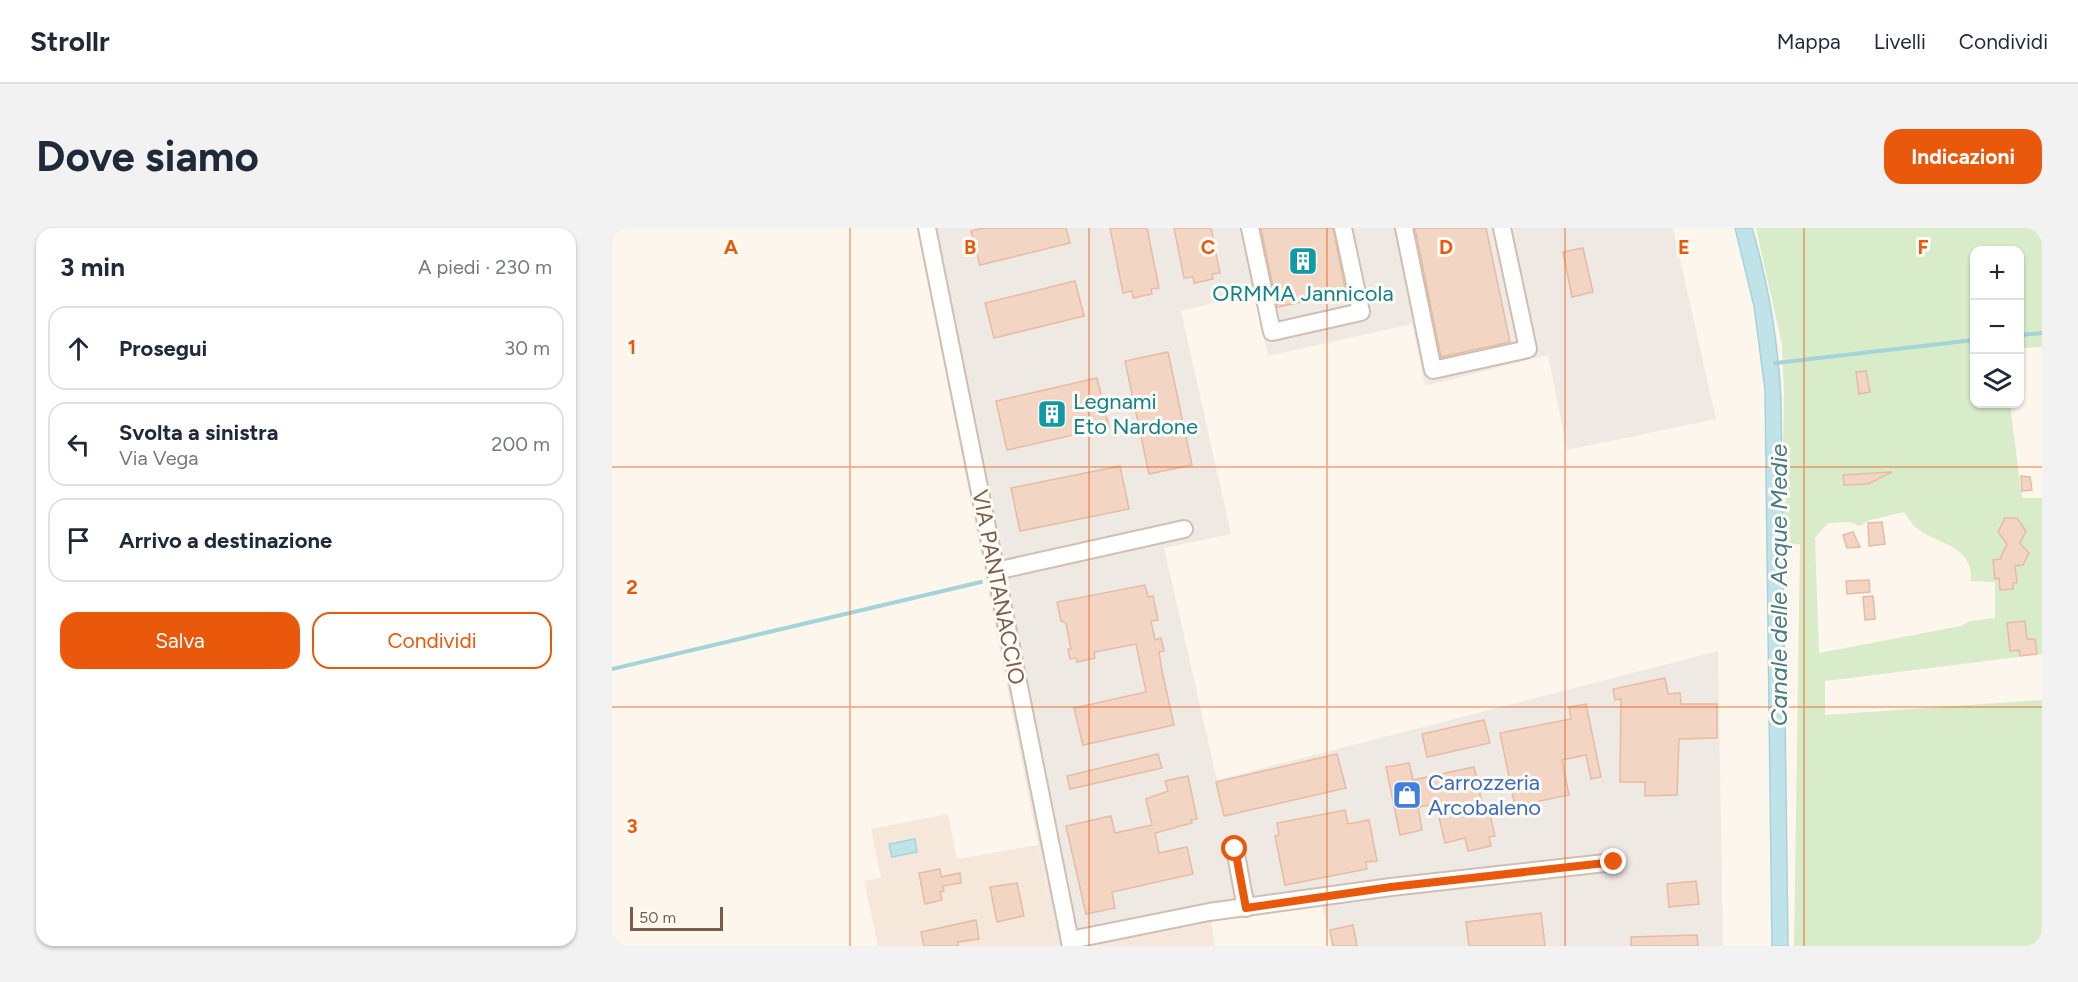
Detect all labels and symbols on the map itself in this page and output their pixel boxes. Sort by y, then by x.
text: A [724,235,739,259]
text: B [964,235,976,259]
text: C [1201,235,1215,259]
text: D [1439,235,1453,259]
text: E [1678,235,1690,259]
text: F [1917,235,1929,259]
building icon: ORMMA Jannicola [1287,245,1319,277]
place label: ORMMA Jannicola [1212,280,1394,307]
text: 1 [628,335,636,359]
place label: Legnami Eto Nardone [1073,388,1198,440]
building icon: Legnami Eto Nardone [1036,398,1068,430]
water label: Canale delle Acque Medie [1764,444,1793,726]
street label: VIA PANTANACCIO [966,487,1031,687]
text: 2 [626,575,638,599]
place label: Carrozzeria Arcobaleno [1428,769,1541,821]
shop icon: Carrozzeria Arcobaleno [1391,779,1423,811]
text: 3 [626,814,638,838]
route start [1221,835,1247,861]
route end [1600,848,1626,874]
scale bar [630,904,723,932]

